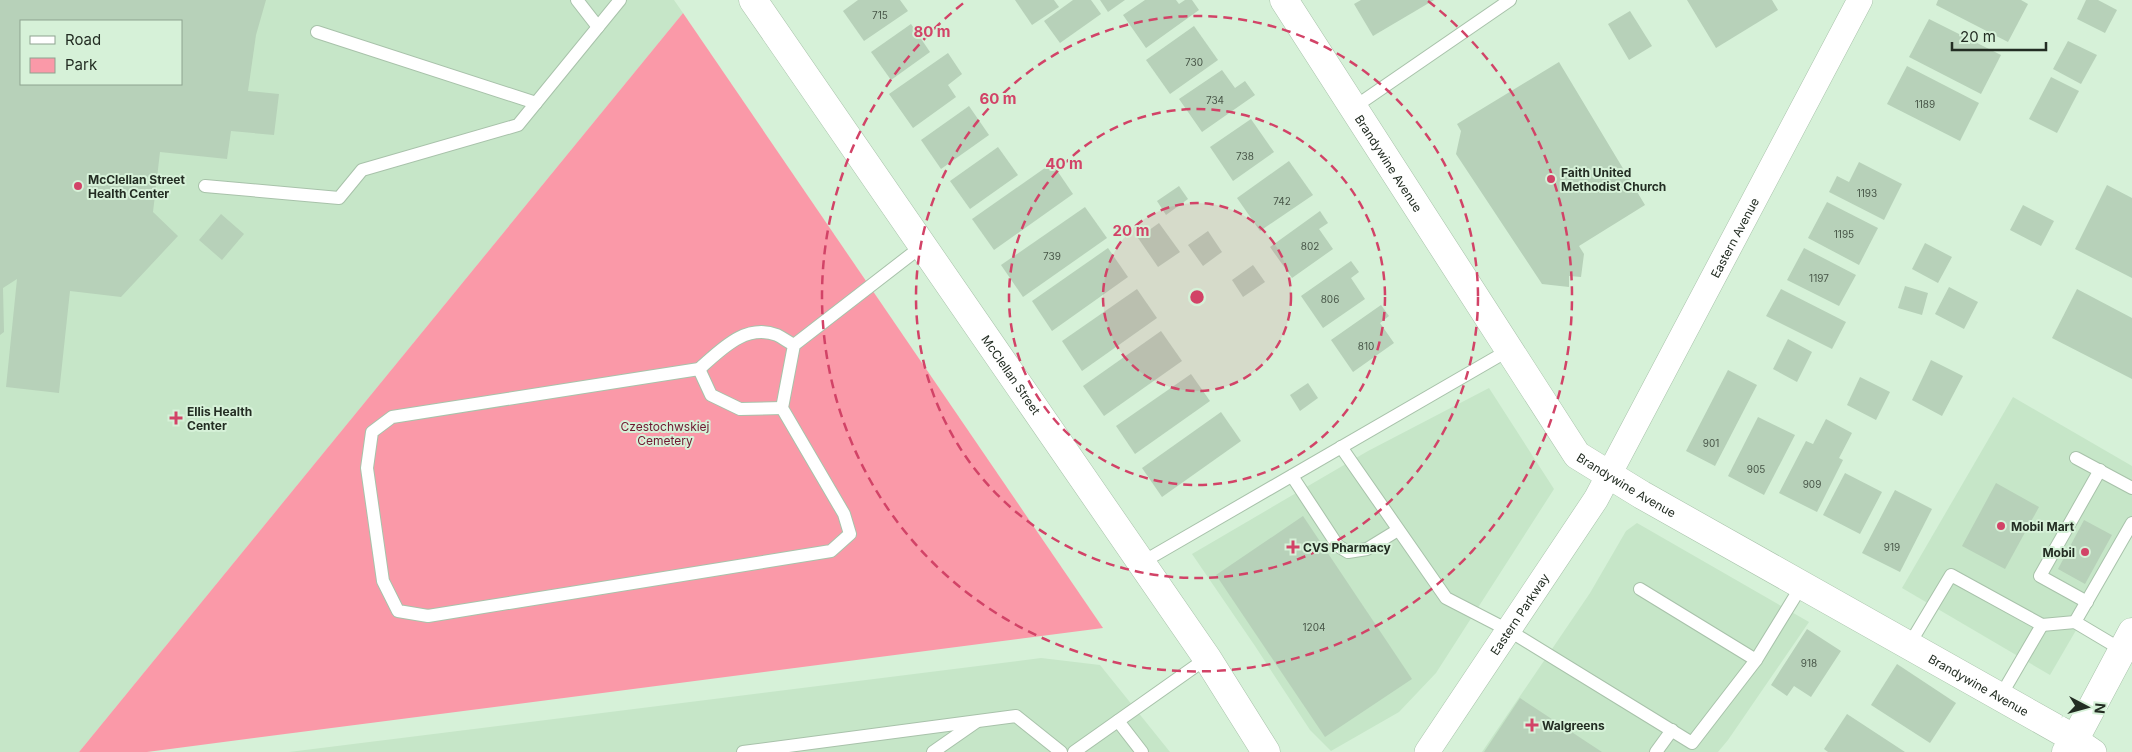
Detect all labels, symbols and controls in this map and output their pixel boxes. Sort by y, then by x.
house number: 715 [872,9,888,21]
legend [20,20,182,85]
scale bar [1952,20,2046,52]
text: 80 m [913,22,951,41]
text: 20 m [1960,27,1996,46]
text: Road [65,30,101,49]
text: Park [65,55,98,74]
house number: 730 [1185,56,1203,68]
text: 60 m [979,89,1017,108]
house number: 734 [1206,94,1224,106]
house number: 1189 [1915,98,1935,110]
street label: Brandywine Avenue [1352,112,1426,215]
house number: 738 [1236,150,1254,162]
text: 40 m [1045,154,1083,173]
place label: Faith United Methodist Church [1561,165,1666,194]
place label: McClellan Street Health Center [88,172,185,201]
marker: Faith United Methodist Church [1545,173,1557,185]
marker: McClellan Street Health Center [72,180,84,192]
house number: 1193 [1857,187,1877,199]
house number: 742 [1273,195,1291,207]
street label: Eastern Avenue [1707,195,1762,280]
text: 20 m [1113,221,1149,240]
house number: 1195 [1834,228,1854,240]
house number: 802 [1301,240,1319,252]
house number: 739 [1043,250,1061,262]
house number: 1197 [1809,272,1829,284]
centre of rings [1188,288,1206,306]
house number: 806 [1321,293,1339,305]
street label: McClellan Street [979,332,1044,417]
house number: 810 [1358,340,1374,352]
place label: Ellis Health Center [187,404,252,433]
marker: Ellis Health Center [169,411,183,425]
park label: Czestochwskiej Cemetery [620,419,710,448]
house number: 901 [1703,437,1719,449]
street label: Brandywine Avenue [1574,449,1679,520]
house number: 905 [1747,463,1765,475]
house number: 909 [1803,478,1821,490]
place label: Mobil Mart [2011,519,2075,534]
marker: Mobil Mart [1995,520,2007,532]
place label: CVS Pharmacy [1303,540,1391,555]
marker: CVS Pharmacy [1287,541,1299,553]
house number: 919 [1884,541,1900,553]
place label: Mobil [2042,545,2075,560]
marker: Mobil [2079,546,2091,558]
street label: Eastern Parkway [1487,570,1552,658]
house number: 1204 [1303,621,1325,633]
street label: Brandywine Avenue [1926,651,2032,719]
house number: 918 [1801,657,1817,669]
north arrow [2062,682,2112,732]
text: N [2091,702,2109,715]
place label: Walgreens [1542,718,1605,733]
marker: Walgreens [1526,719,1538,731]

